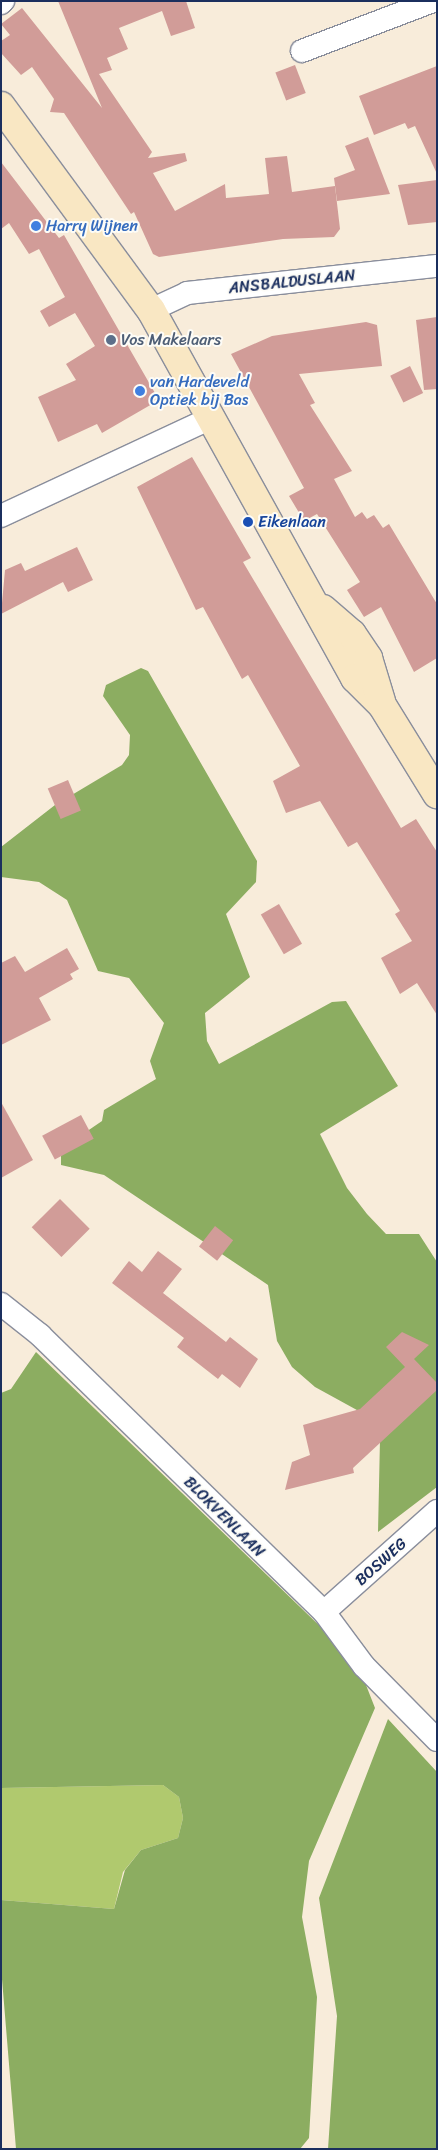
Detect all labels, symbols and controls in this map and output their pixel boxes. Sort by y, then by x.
place label: Harry Wijnen [46,216,138,236]
marker: Harry Wijnen [30,220,42,232]
street label: ANSBALDUSLAAN [228,266,356,298]
place label: Vos Makelaars [121,330,221,350]
marker: Vos Makelaars [105,334,117,346]
place label: van Hardeveld Optiek bij Bas [150,372,249,410]
marker: van Hardeveld Optiek bij Bas [134,385,146,397]
place label: Eikenlaan [258,512,326,532]
marker: Eikenlaan [242,516,254,528]
street label: BLOKVENLAAN [180,1473,268,1561]
street label: BOSWEG [351,1534,411,1590]

